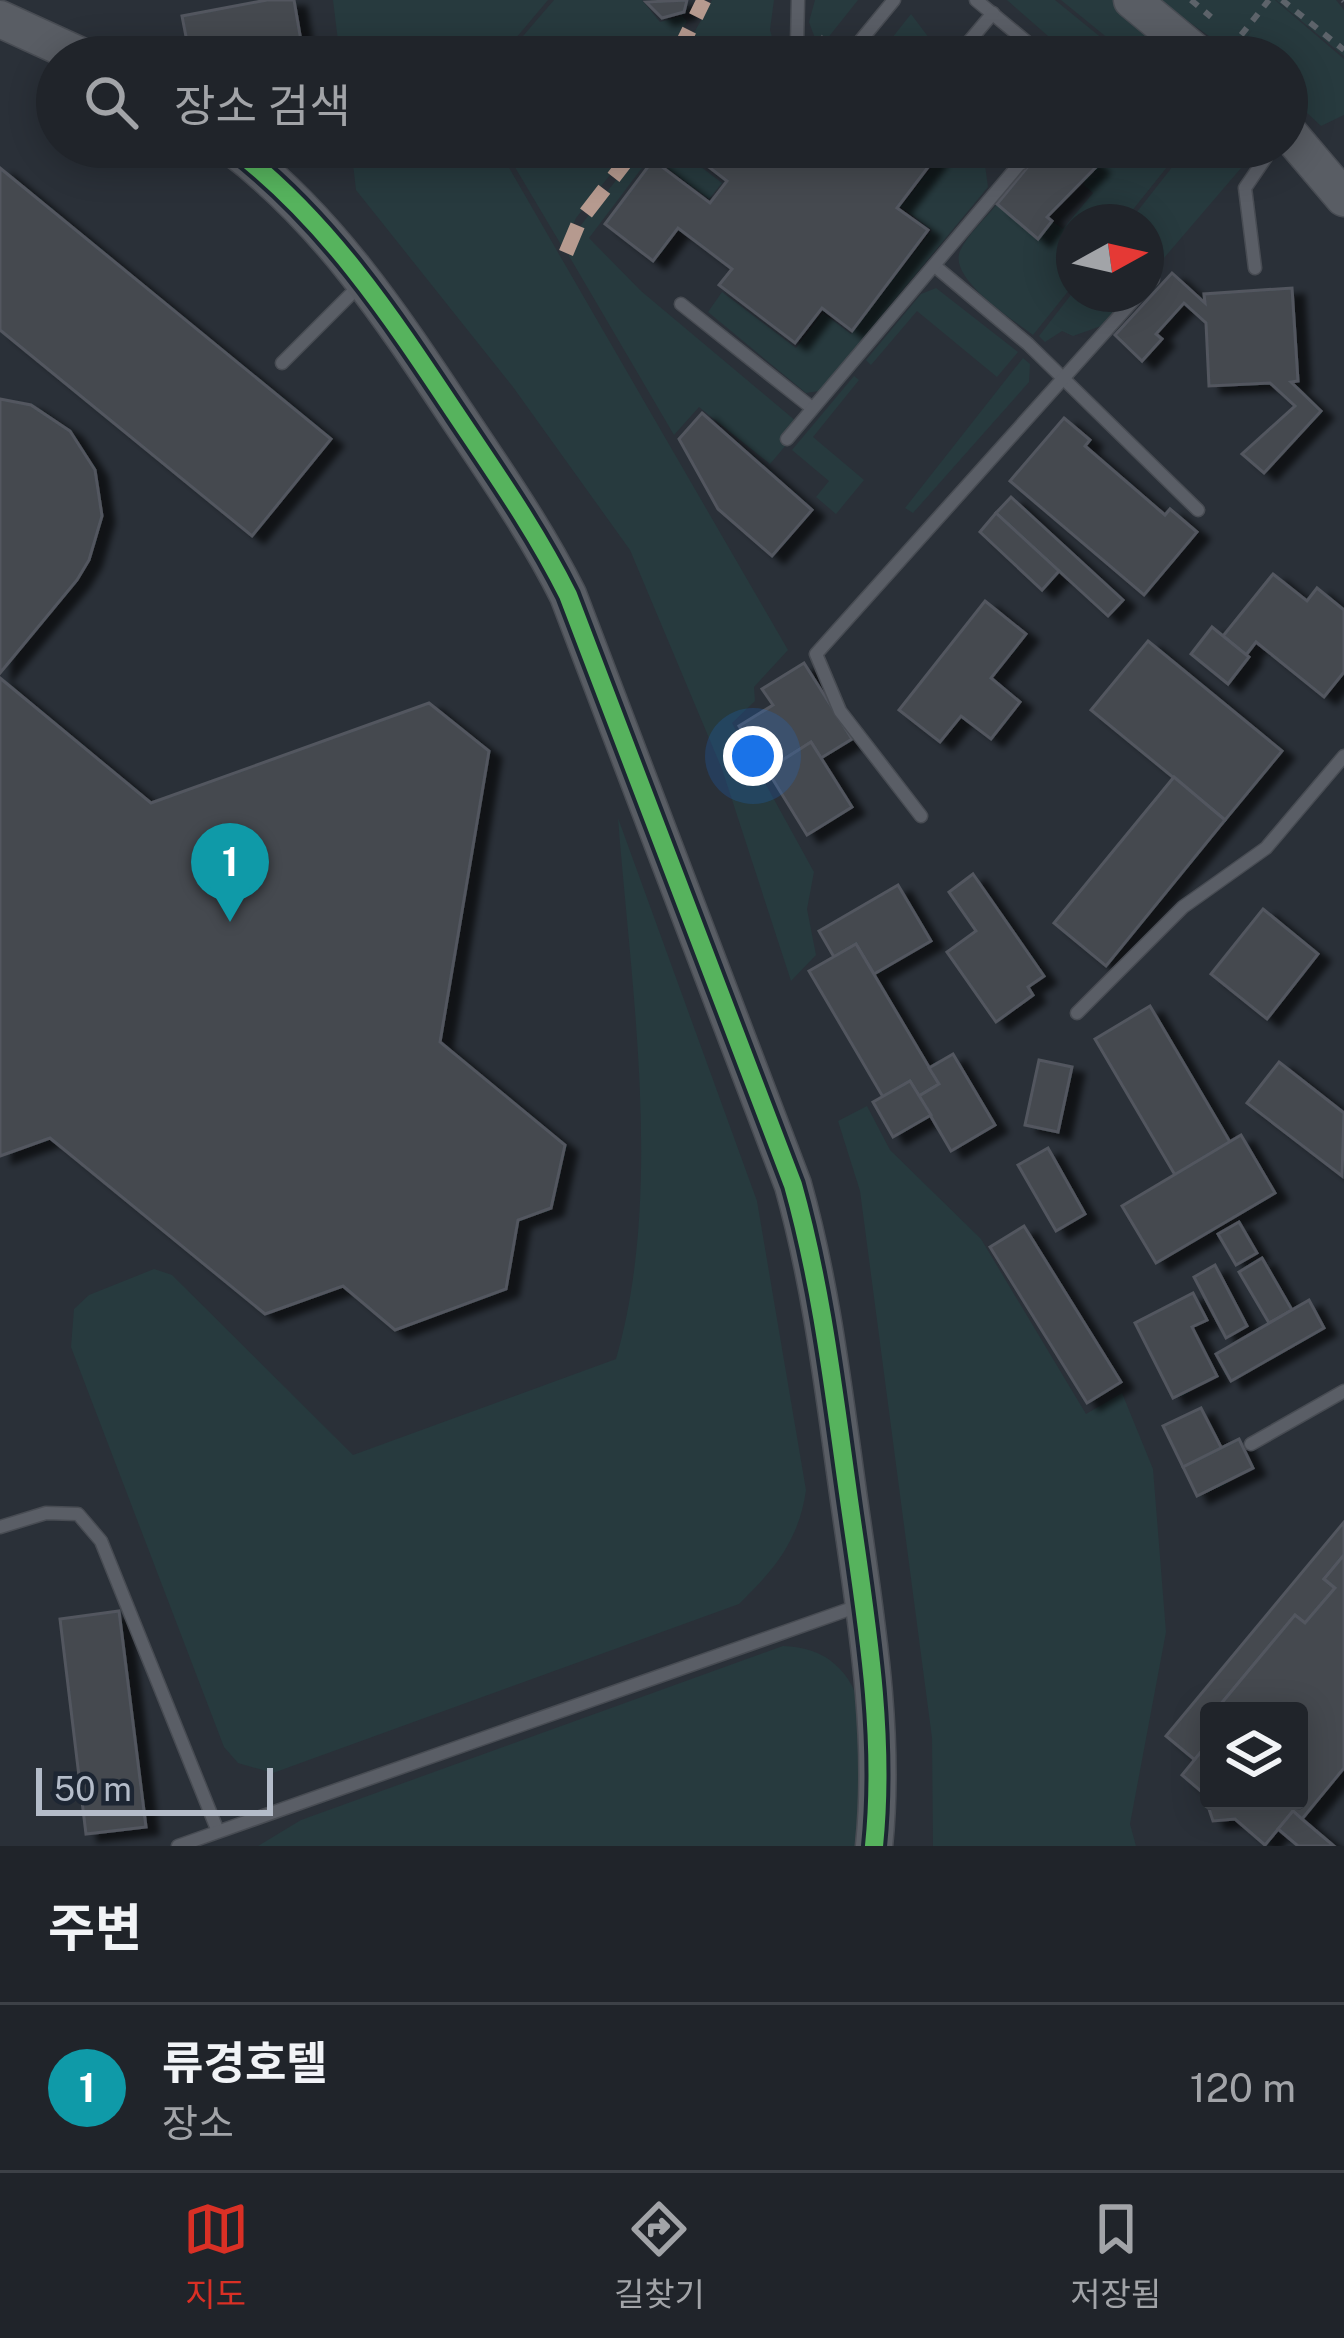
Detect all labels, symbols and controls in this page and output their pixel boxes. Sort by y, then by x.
search box [36,36,1308,168]
icon: search [78,69,144,135]
text: 장소 검색 [174,79,351,132]
north arrow [1056,204,1164,312]
your location [723,726,783,786]
pin: 1 [191,823,269,922]
map controls [1200,1702,1308,1810]
button: layers [1200,1702,1308,1810]
scale bar [36,1762,273,1815]
text: 50 m [54,1770,132,1808]
text: 주변 [48,1898,142,1957]
text: 류경호텔 [162,2036,328,2089]
text: 1 [79,2065,95,2111]
text: 120 m [1190,2065,1296,2111]
text: 장소 [162,2100,234,2146]
tab: 지도 [183,2196,249,2316]
tab: 길찾기 [614,2196,705,2316]
tab: 저장됨 [1070,2196,1161,2316]

